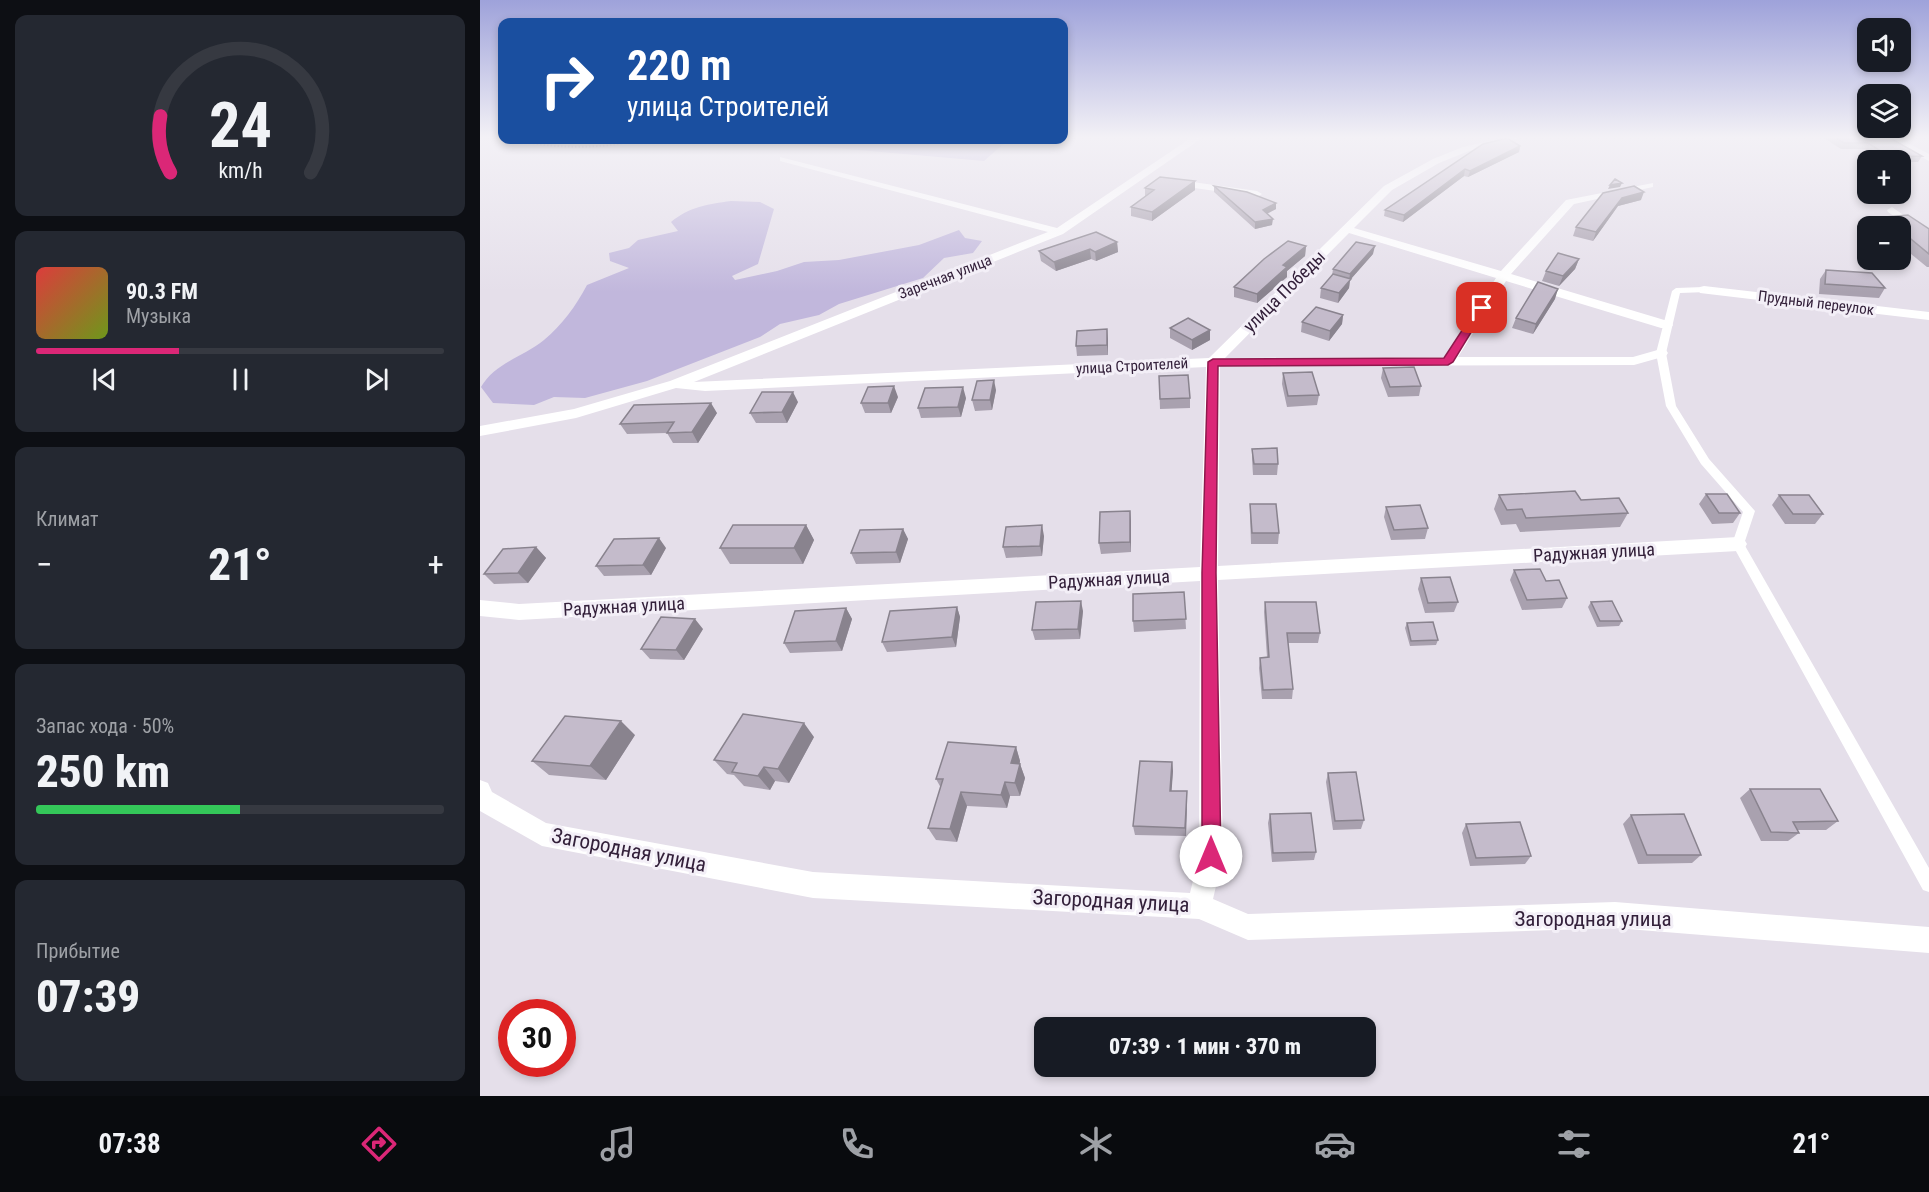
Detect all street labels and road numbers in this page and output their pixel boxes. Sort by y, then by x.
street label: улица Победы [1239,246,1329,336]
street label: Заречная улица [896,251,994,303]
street label: Прудный переулок [1757,287,1875,319]
street label: улица Строителей [1075,354,1189,378]
street label: Радужная улица [1533,538,1655,566]
street label: Радужная улица [1048,565,1170,593]
street label: Радужная улица [563,592,685,620]
street label: Загородная улица [550,823,708,877]
street label: Загородная улица [1032,885,1190,917]
street label: Загородная улица [1515,907,1672,931]

